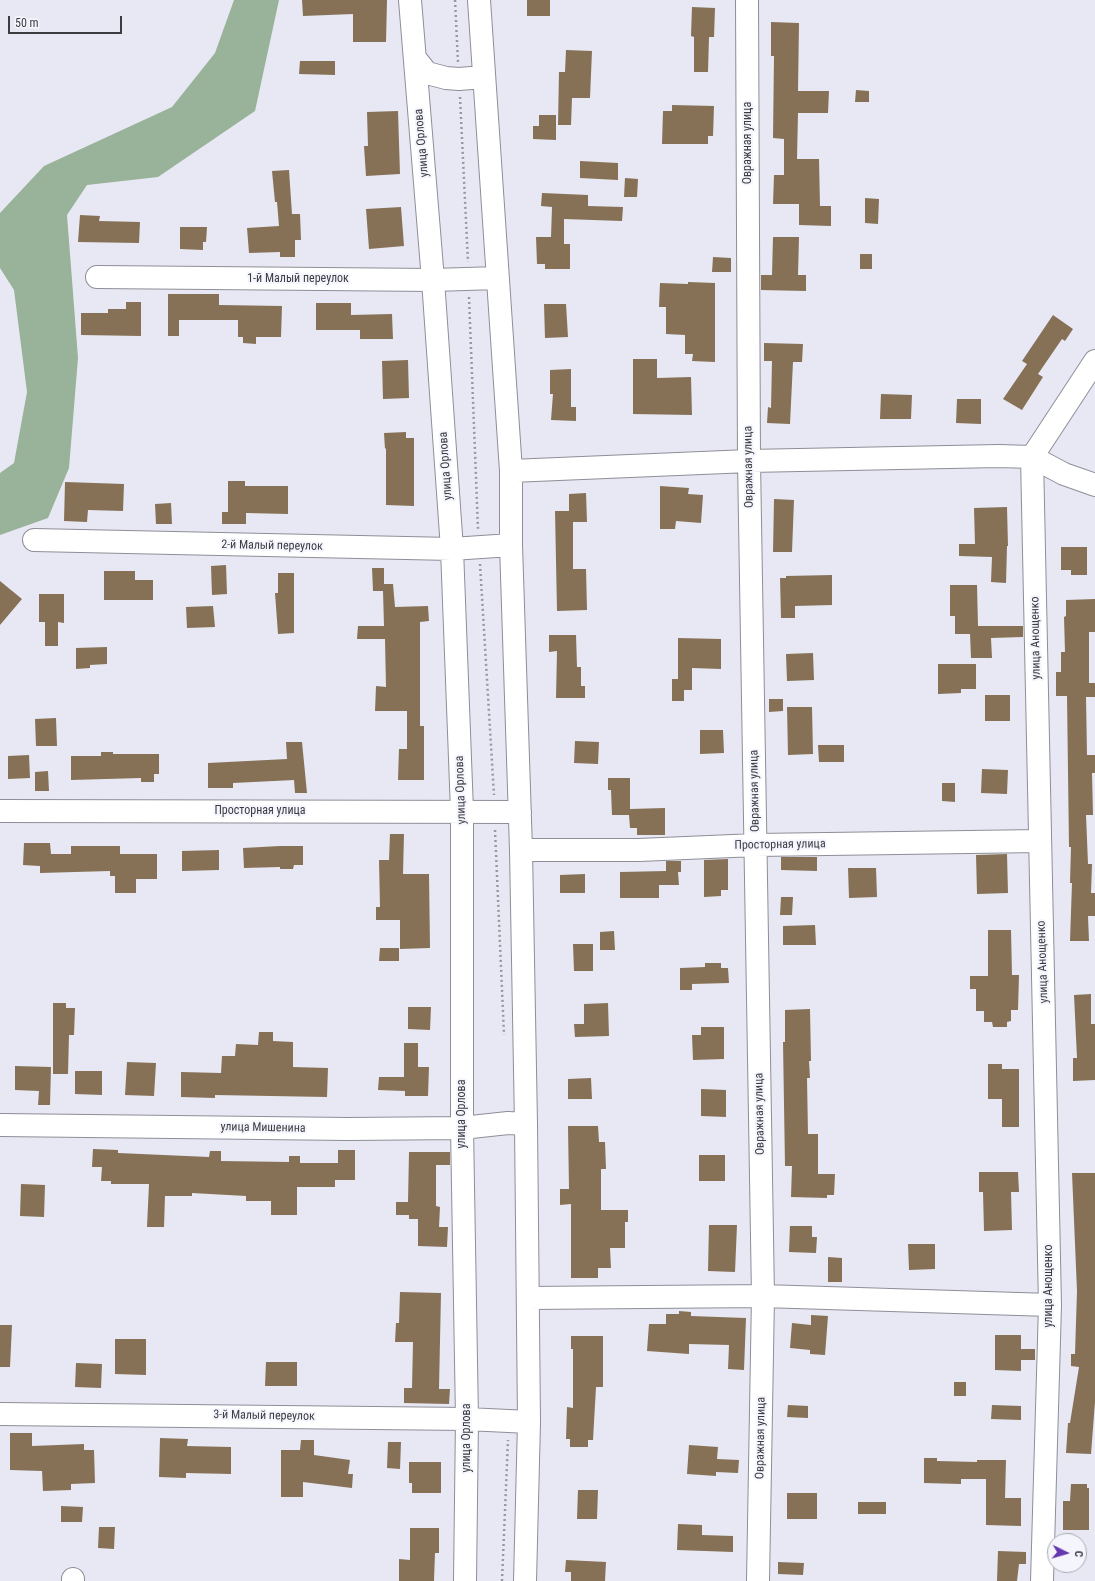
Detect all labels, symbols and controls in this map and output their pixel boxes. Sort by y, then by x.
scale bar [10,8,124,34]
text: 50 m [15,16,39,30]
street label: Овражная улица [741,102,755,184]
street label: улица Орлова [412,108,432,178]
street label: 1-й Малый переулок [247,272,349,286]
street label: Овражная улица [741,426,757,508]
street label: улица Орлова [436,431,456,501]
street label: 2-й Малый переулок [221,538,323,554]
street label: улица Анощенко [1028,596,1044,680]
street label: Овражная улица [747,750,763,832]
street label: улица Орлова [453,755,469,825]
street label: Просторная улица [214,804,306,818]
street label: Просторная улица [734,837,826,853]
street label: улица Анощенко [1034,920,1052,1004]
street label: Овражная улица [752,1073,768,1155]
street label: улица Орлова [455,1080,469,1148]
street label: улица Мишенина [220,1120,306,1136]
street label: улица Анощенко [1042,1245,1056,1327]
street label: Овражная улица [753,1397,769,1479]
street label: улица Орлова [460,1404,474,1472]
street label: 3-й Малый переулок [213,1408,315,1424]
north arrow [1047,1533,1087,1573]
text: С [1072,1550,1085,1558]

